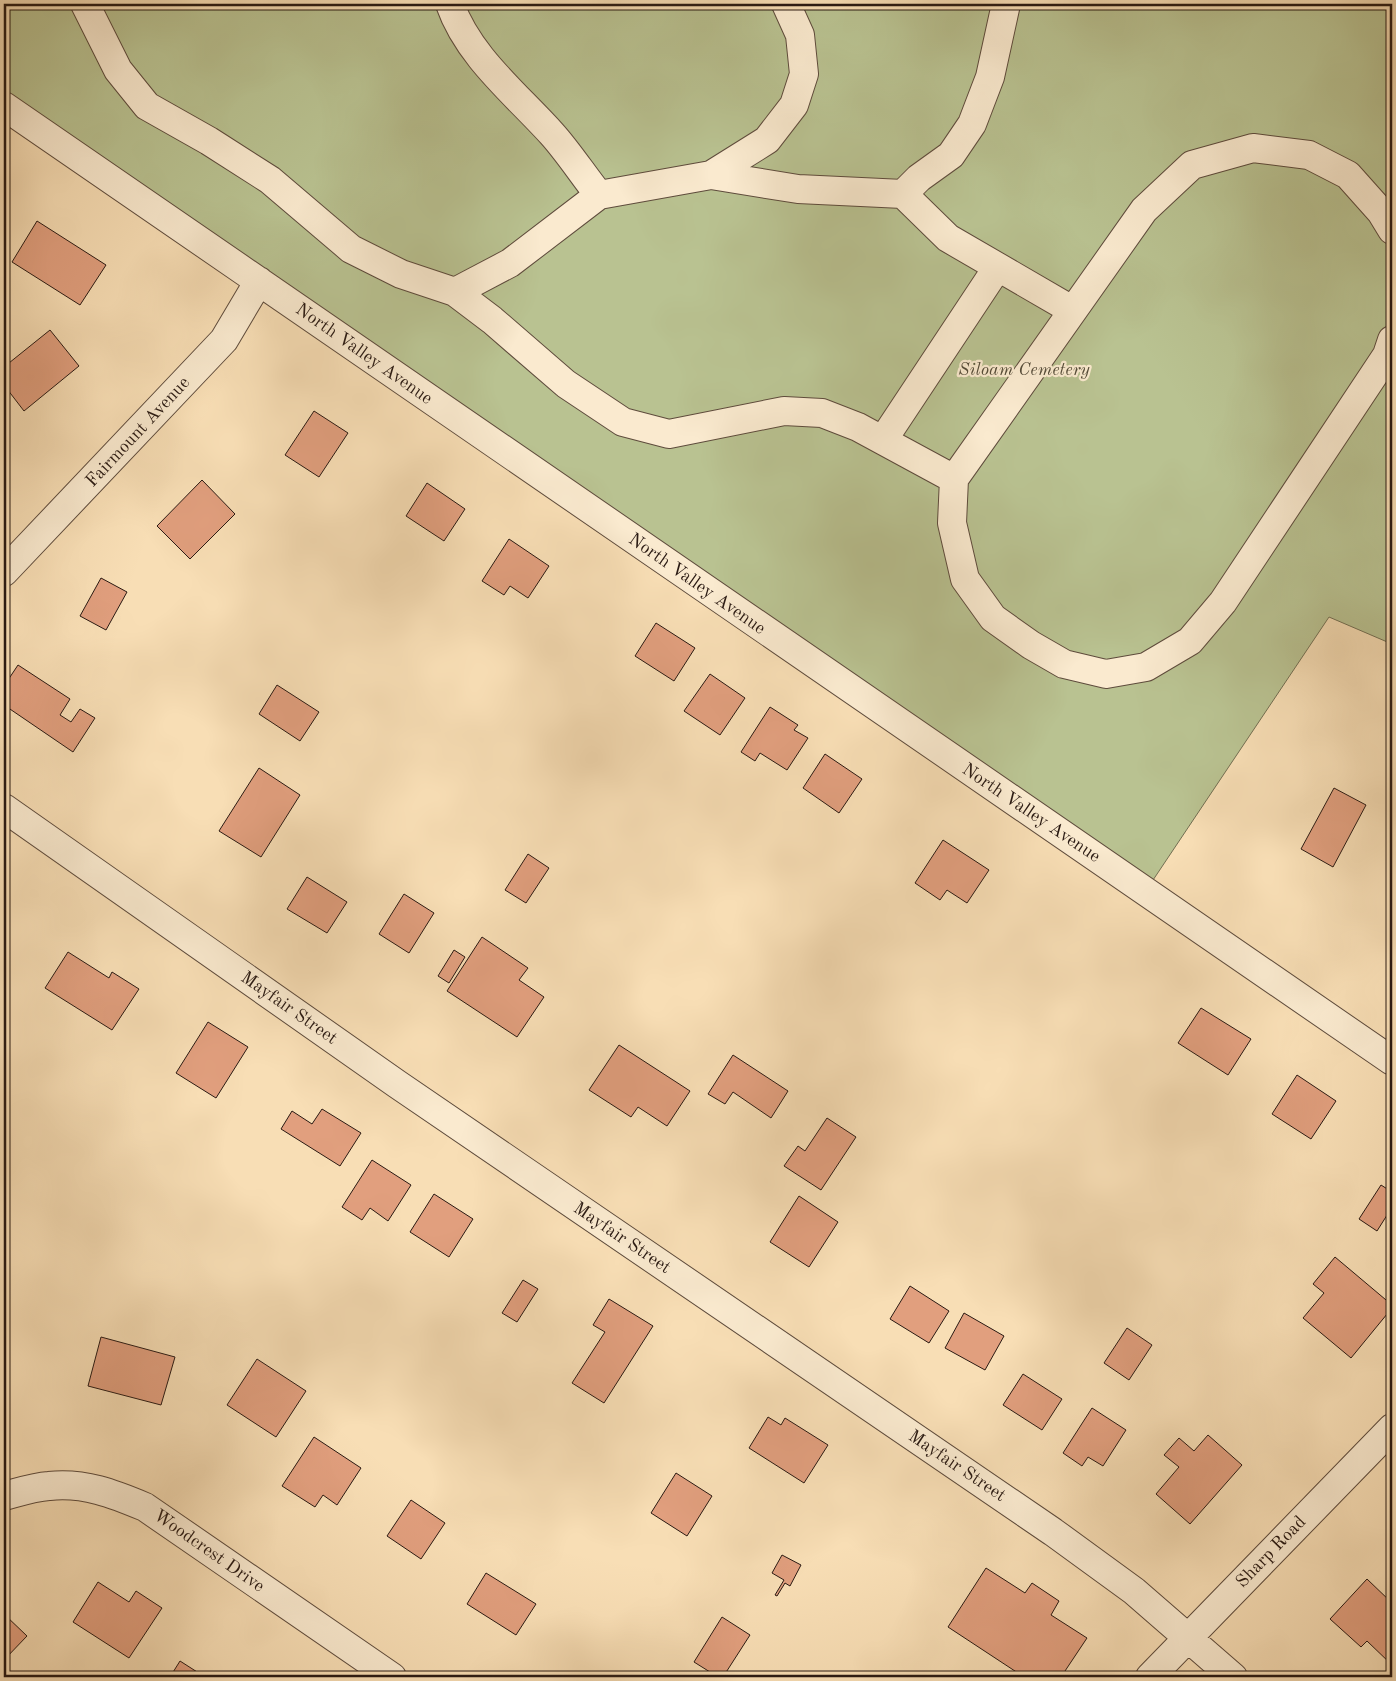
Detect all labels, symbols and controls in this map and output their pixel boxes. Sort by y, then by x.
street label: North Valley Avenue [292,300,436,408]
park label: Siloam Cemetery [958,361,1090,379]
street label: Fairmount Avenue [83,373,193,491]
street label: North Valley Avenue [625,530,769,638]
street label: North Valley Avenue [959,760,1103,866]
street label: Mayfair Street [238,968,340,1048]
street label: Mayfair Street [570,1199,674,1277]
street label: Mayfair Street [905,1427,1009,1505]
street label: Woodcrest Drive [150,1506,268,1596]
street label: Sharp Road [1233,1513,1309,1591]

